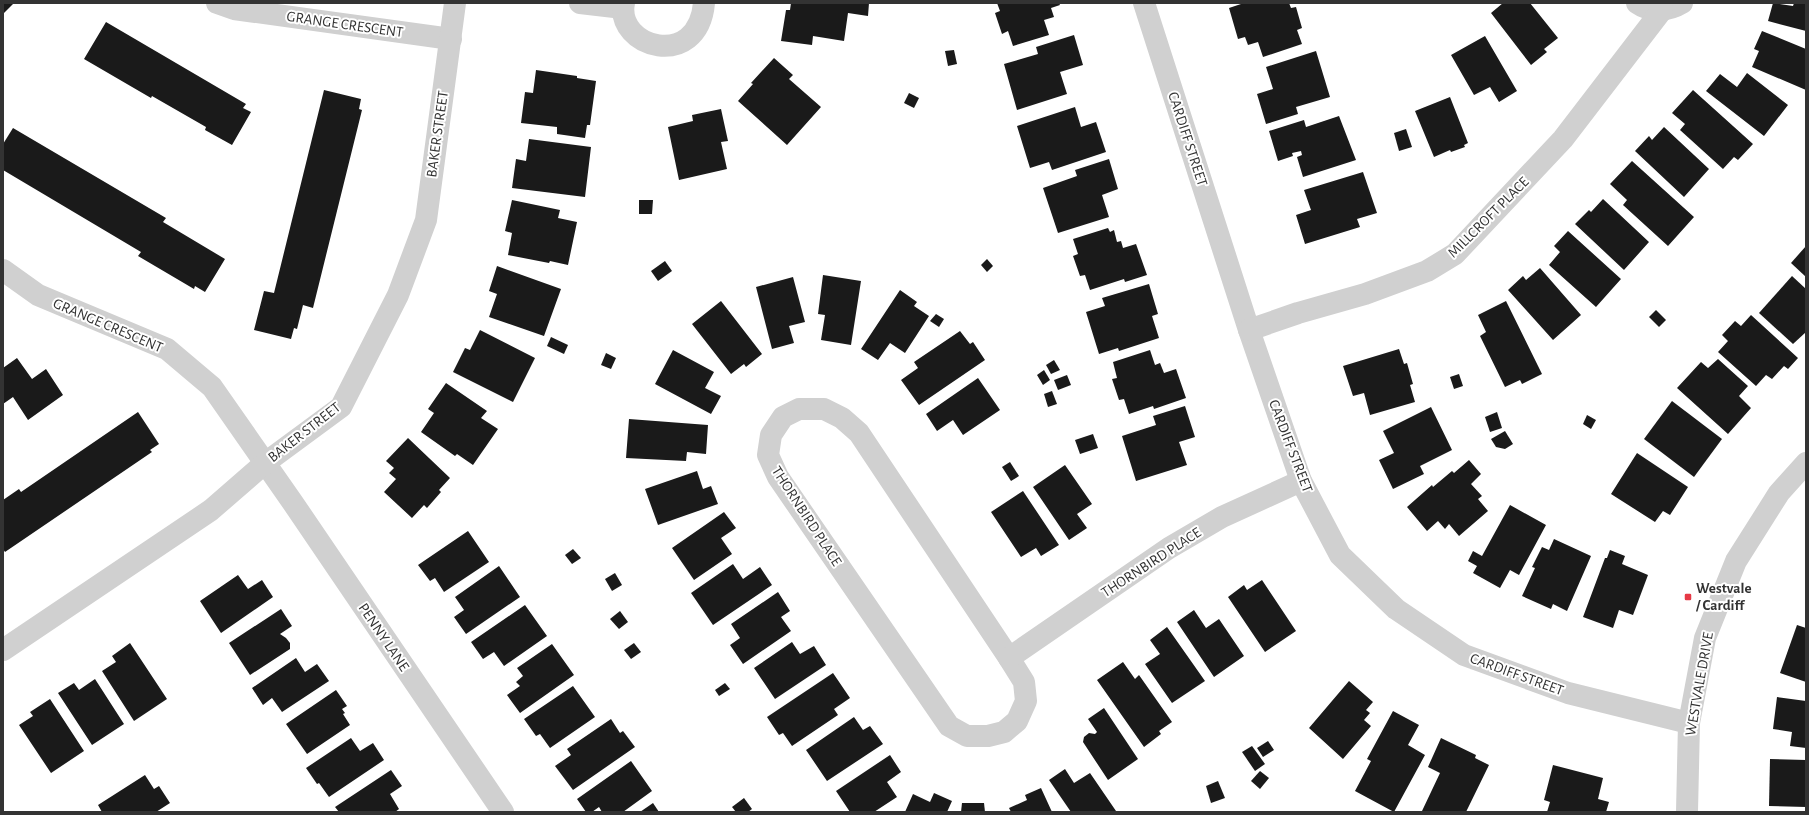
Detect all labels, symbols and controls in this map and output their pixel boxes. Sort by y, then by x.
street label: GRANGE CRESCENT [286,9,405,40]
street label: BAKER STREET [424,89,451,178]
street label: CARDIFF STREET [1165,90,1210,189]
street label: MILLCROFT PLACE [1445,174,1532,261]
street label: GRANGE CRESCENT [51,296,165,356]
street label: CARDIFF STREET [1266,398,1315,495]
street label: BAKER STREET [265,399,344,465]
street label: THORNBIRD PLACE [769,464,844,569]
street label: THORNBIRD PLACE [1099,525,1204,600]
place label: Westvale / Cardiff [1695,581,1751,613]
marker: Westvale / Cardiff [1683,592,1693,602]
street label: PENNY LANE [355,601,412,674]
street label: WESTVALE DRIVE [1683,631,1716,737]
street label: CARDIFF STREET [1468,651,1566,699]

